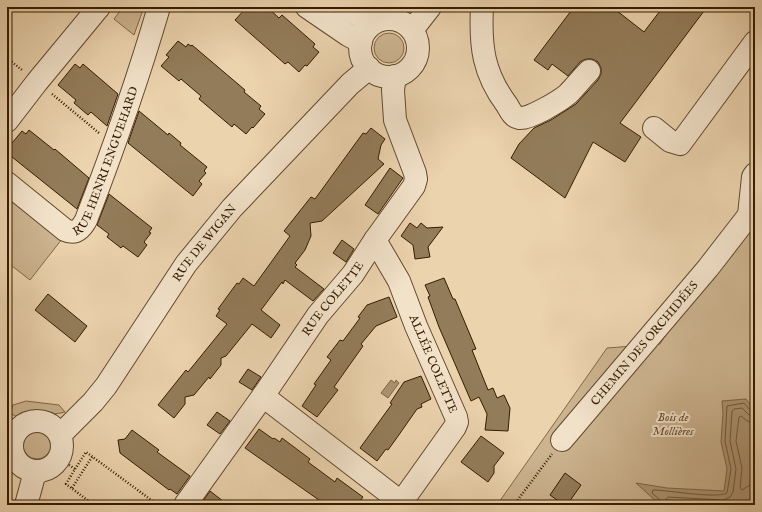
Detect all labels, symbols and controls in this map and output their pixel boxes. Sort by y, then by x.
street label: RUE HENRI ENGUEHARD [70,84,141,239]
street label: RUE DE WIGAN [169,201,240,284]
street label: RUE COLETTE [299,258,367,339]
street label: CHEMIN DES ORCHIDÉES [587,278,701,408]
street label: ALLÉE COLETTE [405,311,461,416]
park label: Bois de Mollières [653,410,694,439]

